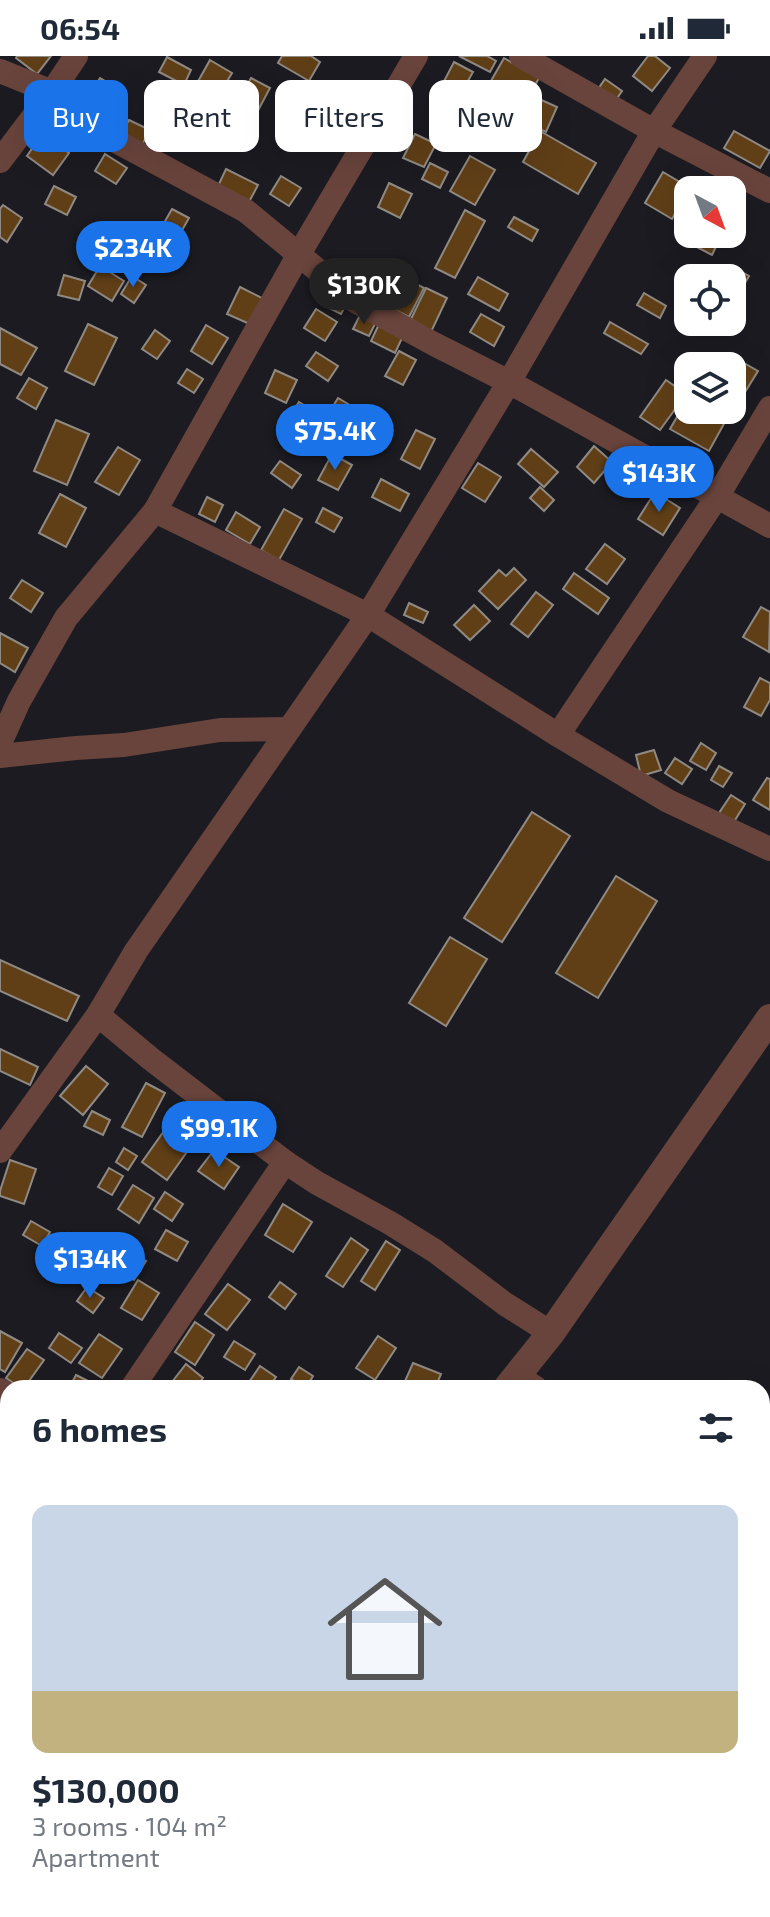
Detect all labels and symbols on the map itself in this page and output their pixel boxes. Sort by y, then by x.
north arrow [674,176,746,248]
pin: $234K [77,221,189,289]
pin: $130K [308,258,420,326]
pin: $75.4K [270,404,400,472]
pin: $143K [603,446,715,514]
pin: $99.1K [154,1101,284,1169]
pin: $134K [34,1232,146,1300]

